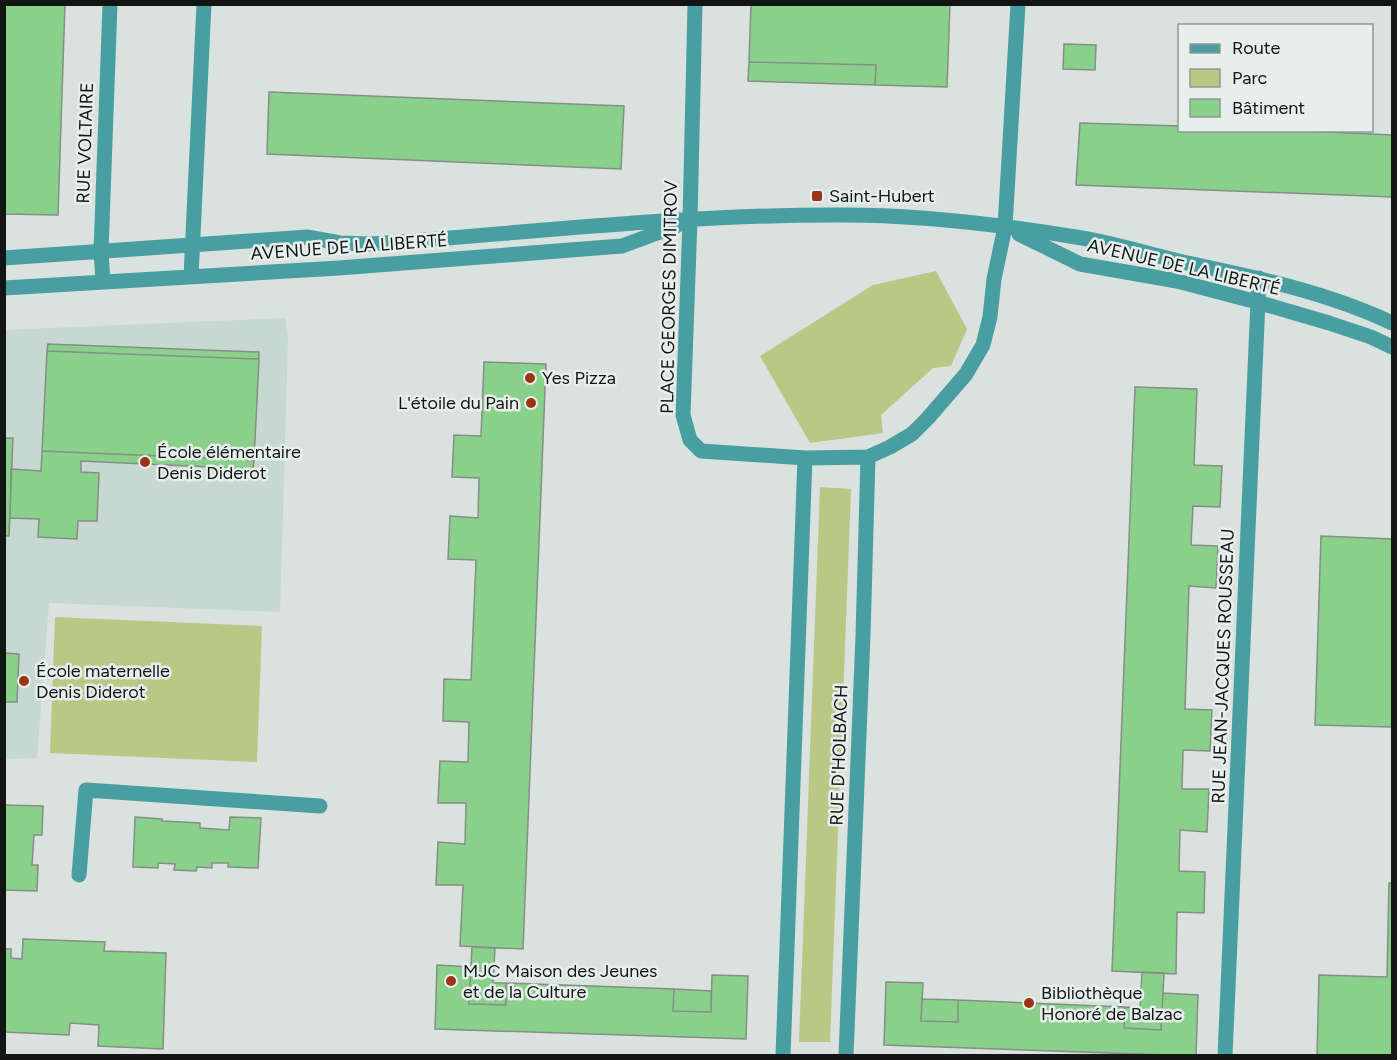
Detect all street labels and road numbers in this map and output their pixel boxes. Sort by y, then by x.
street label: RUE VOLTAIRE [72,82,98,204]
street label: PLACE GEORGES DIMITROV [656,179,682,414]
street label: AVENUE DE LA LIBERTÉ [250,229,448,265]
street label: AVENUE DE LA LIBERTÉ [1085,234,1283,300]
street label: RUE JEAN-JACQUES ROUSSEAU [1207,528,1239,804]
street label: RUE D'HOLBACH [826,684,852,826]

